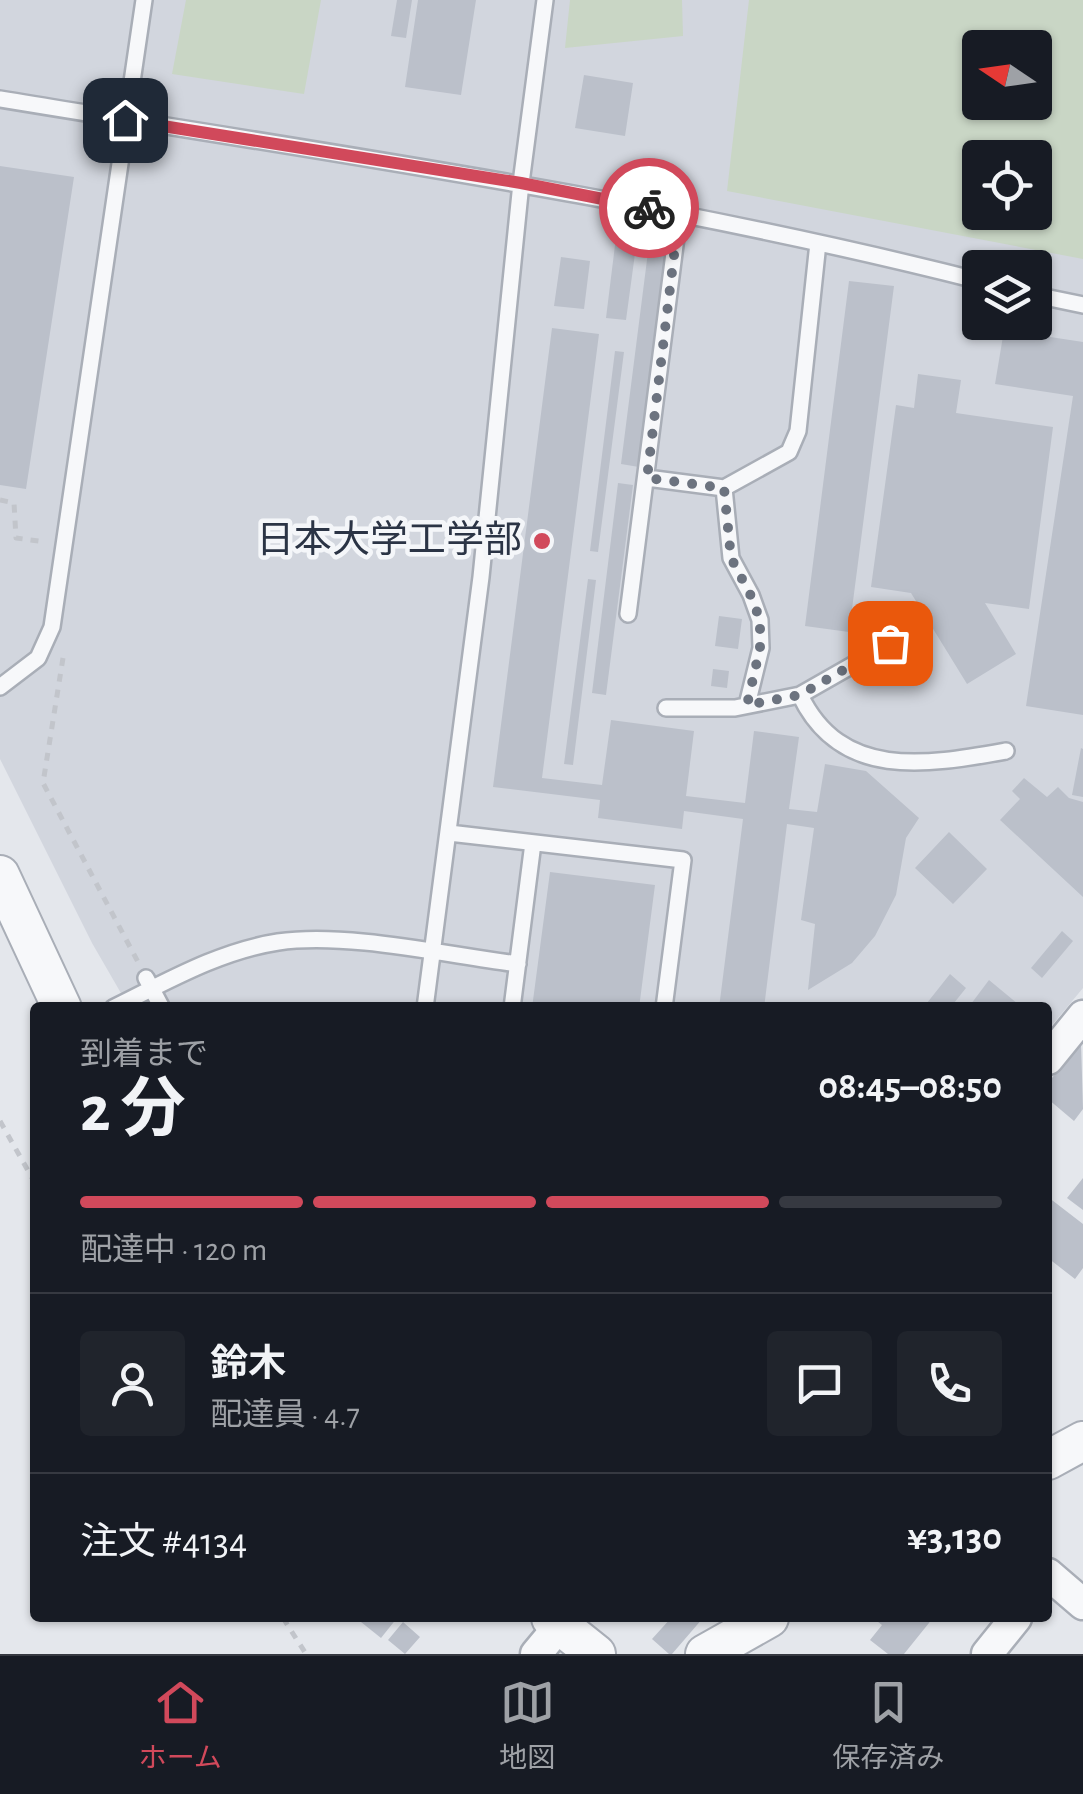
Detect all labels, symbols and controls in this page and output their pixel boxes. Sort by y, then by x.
north arrow [962,30,1052,120]
map controls [962,30,1052,340]
pin [83,78,168,163]
icon: home [98,93,153,148]
button: locate [962,140,1052,230]
courier [599,158,699,258]
icon: bike [622,181,677,236]
button: layers [962,250,1052,340]
place label: 日本大学工学部 [256,519,522,560]
marker: 日本大学工学部 [531,530,553,552]
pin [848,601,933,686]
icon: bag [863,616,918,671]
text: 到着まで [80,1038,208,1070]
text: 08:45–08:50 [818,1068,1002,1106]
text: 2 分 [80,1078,185,1143]
text: 配達中 · 120 m [80,1234,267,1266]
button: person [80,1331,185,1436]
button: chat [767,1331,872,1436]
button: phone [897,1331,1002,1436]
text: 鈴木 [210,1346,286,1384]
text: 配達員 · 4.7 [210,1399,360,1431]
text: ¥3,130 [907,1519,1002,1557]
text: 注文 #4134 [80,1524,247,1562]
tab: ホーム [139,1675,222,1776]
tab: 地図 [499,1675,555,1776]
tab: 保存済み [832,1675,944,1776]

